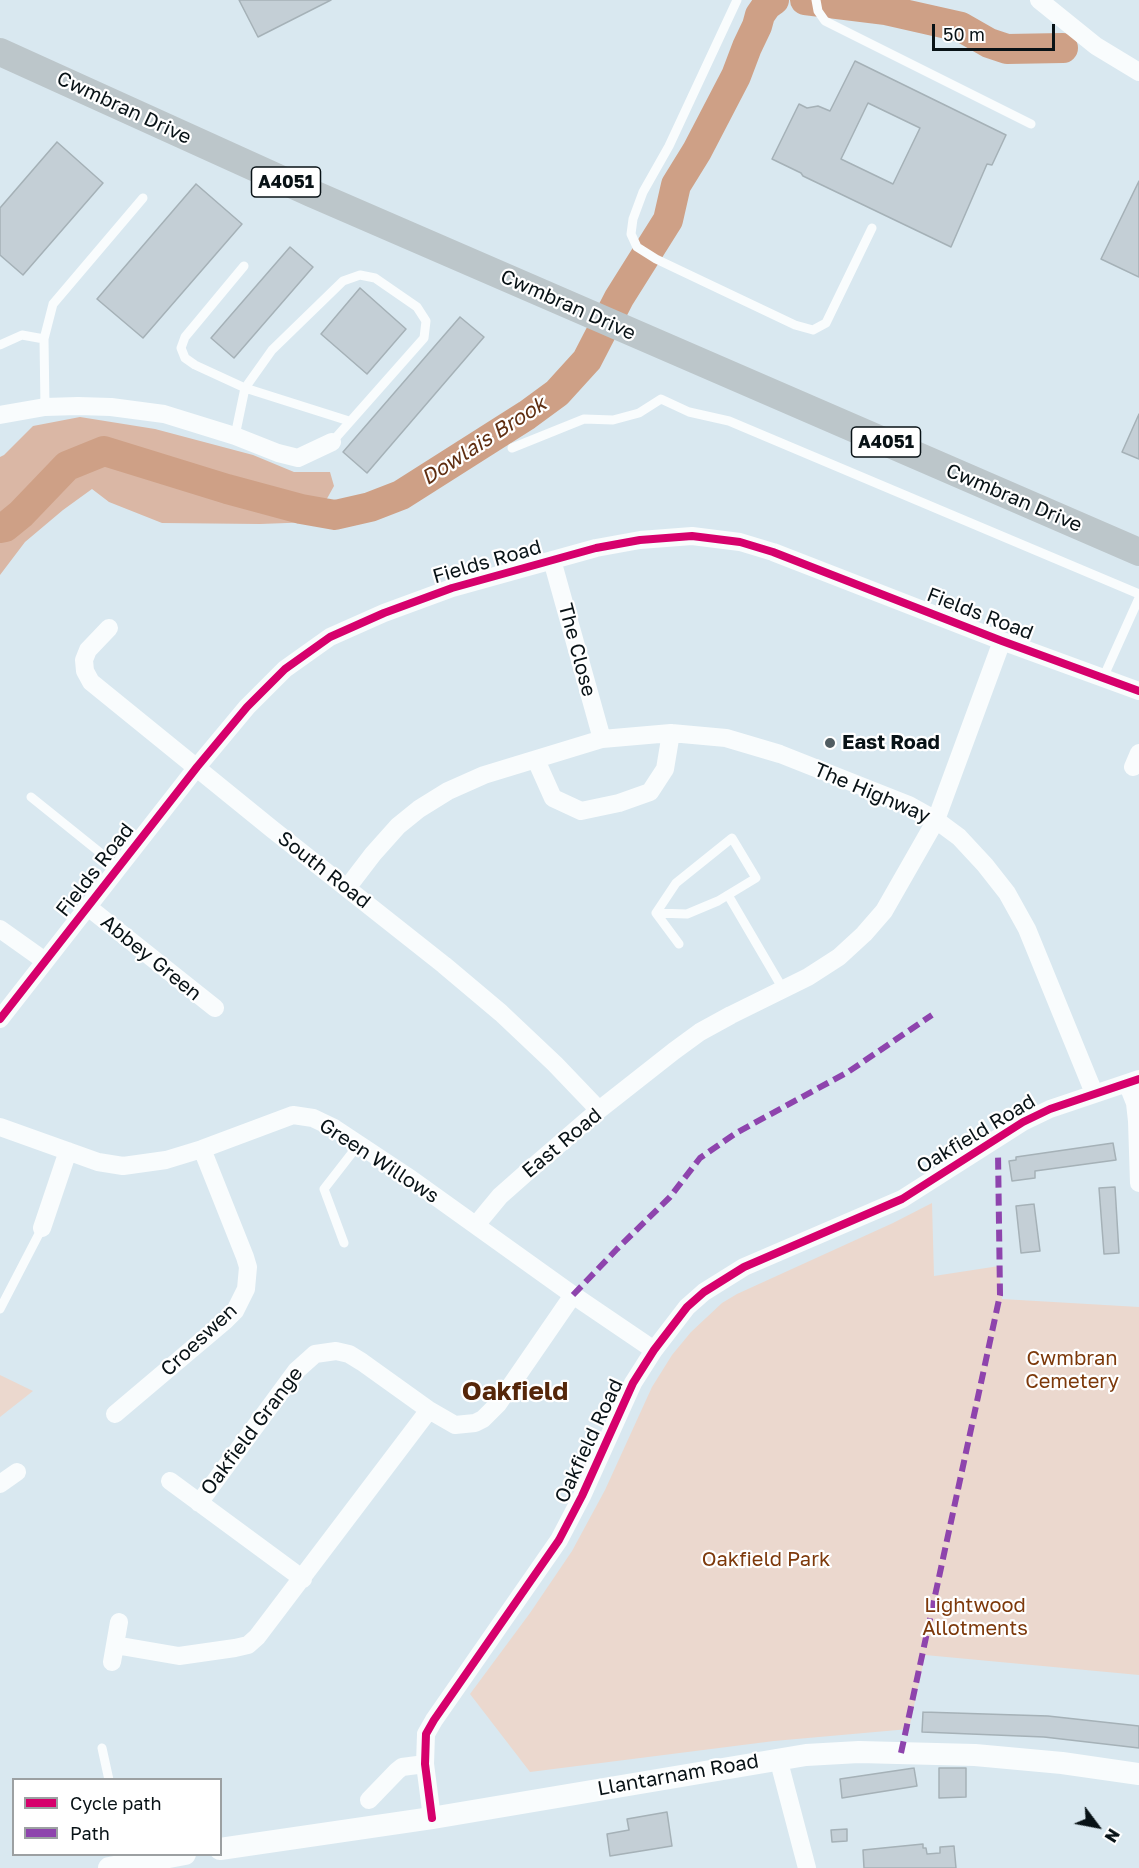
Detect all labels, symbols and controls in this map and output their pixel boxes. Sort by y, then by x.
scale bar [935,12,1058,50]
text: 50 m [943,23,985,45]
street label: Cwmbran Drive [53,66,195,150]
road number: A4051 [252,167,320,197]
street label: Cwmbran Drive [497,264,639,346]
water label: Dowlais Brook [417,391,551,491]
road number: A4051 [852,427,920,457]
street label: Cwmbran Drive [942,459,1086,537]
street label: Fields Road [430,535,544,589]
street label: Fields Road [923,583,1037,645]
street label: The Close [553,601,601,699]
place label: East Road [842,731,940,755]
marker: East Road [823,736,837,750]
street label: The Highway [810,758,934,828]
street label: Fields Road [51,818,139,922]
street label: South Road [273,826,375,914]
street label: Abbey Green [96,910,206,1006]
street label: Oakfield Road [912,1089,1040,1179]
street label: East Road [518,1103,606,1183]
street label: Green Willows [315,1113,443,1209]
street label: Croeswen [156,1299,242,1381]
park label: Cwmbran Cemetery [1025,1347,1119,1394]
street label: Oakfield Grange [196,1362,308,1500]
street label: Oakfield Road [550,1375,628,1507]
district label: Oakfield [462,1376,568,1408]
park label: Oakfield Park [702,1548,830,1572]
park label: Lightwood Allotments [922,1594,1028,1641]
street label: Llantarnam Road [595,1749,761,1801]
legend [12,1778,222,1856]
text: Cycle path [70,1792,162,1814]
north arrow [1067,1796,1127,1856]
text: Path [70,1822,110,1844]
text: N [1101,1825,1124,1846]

